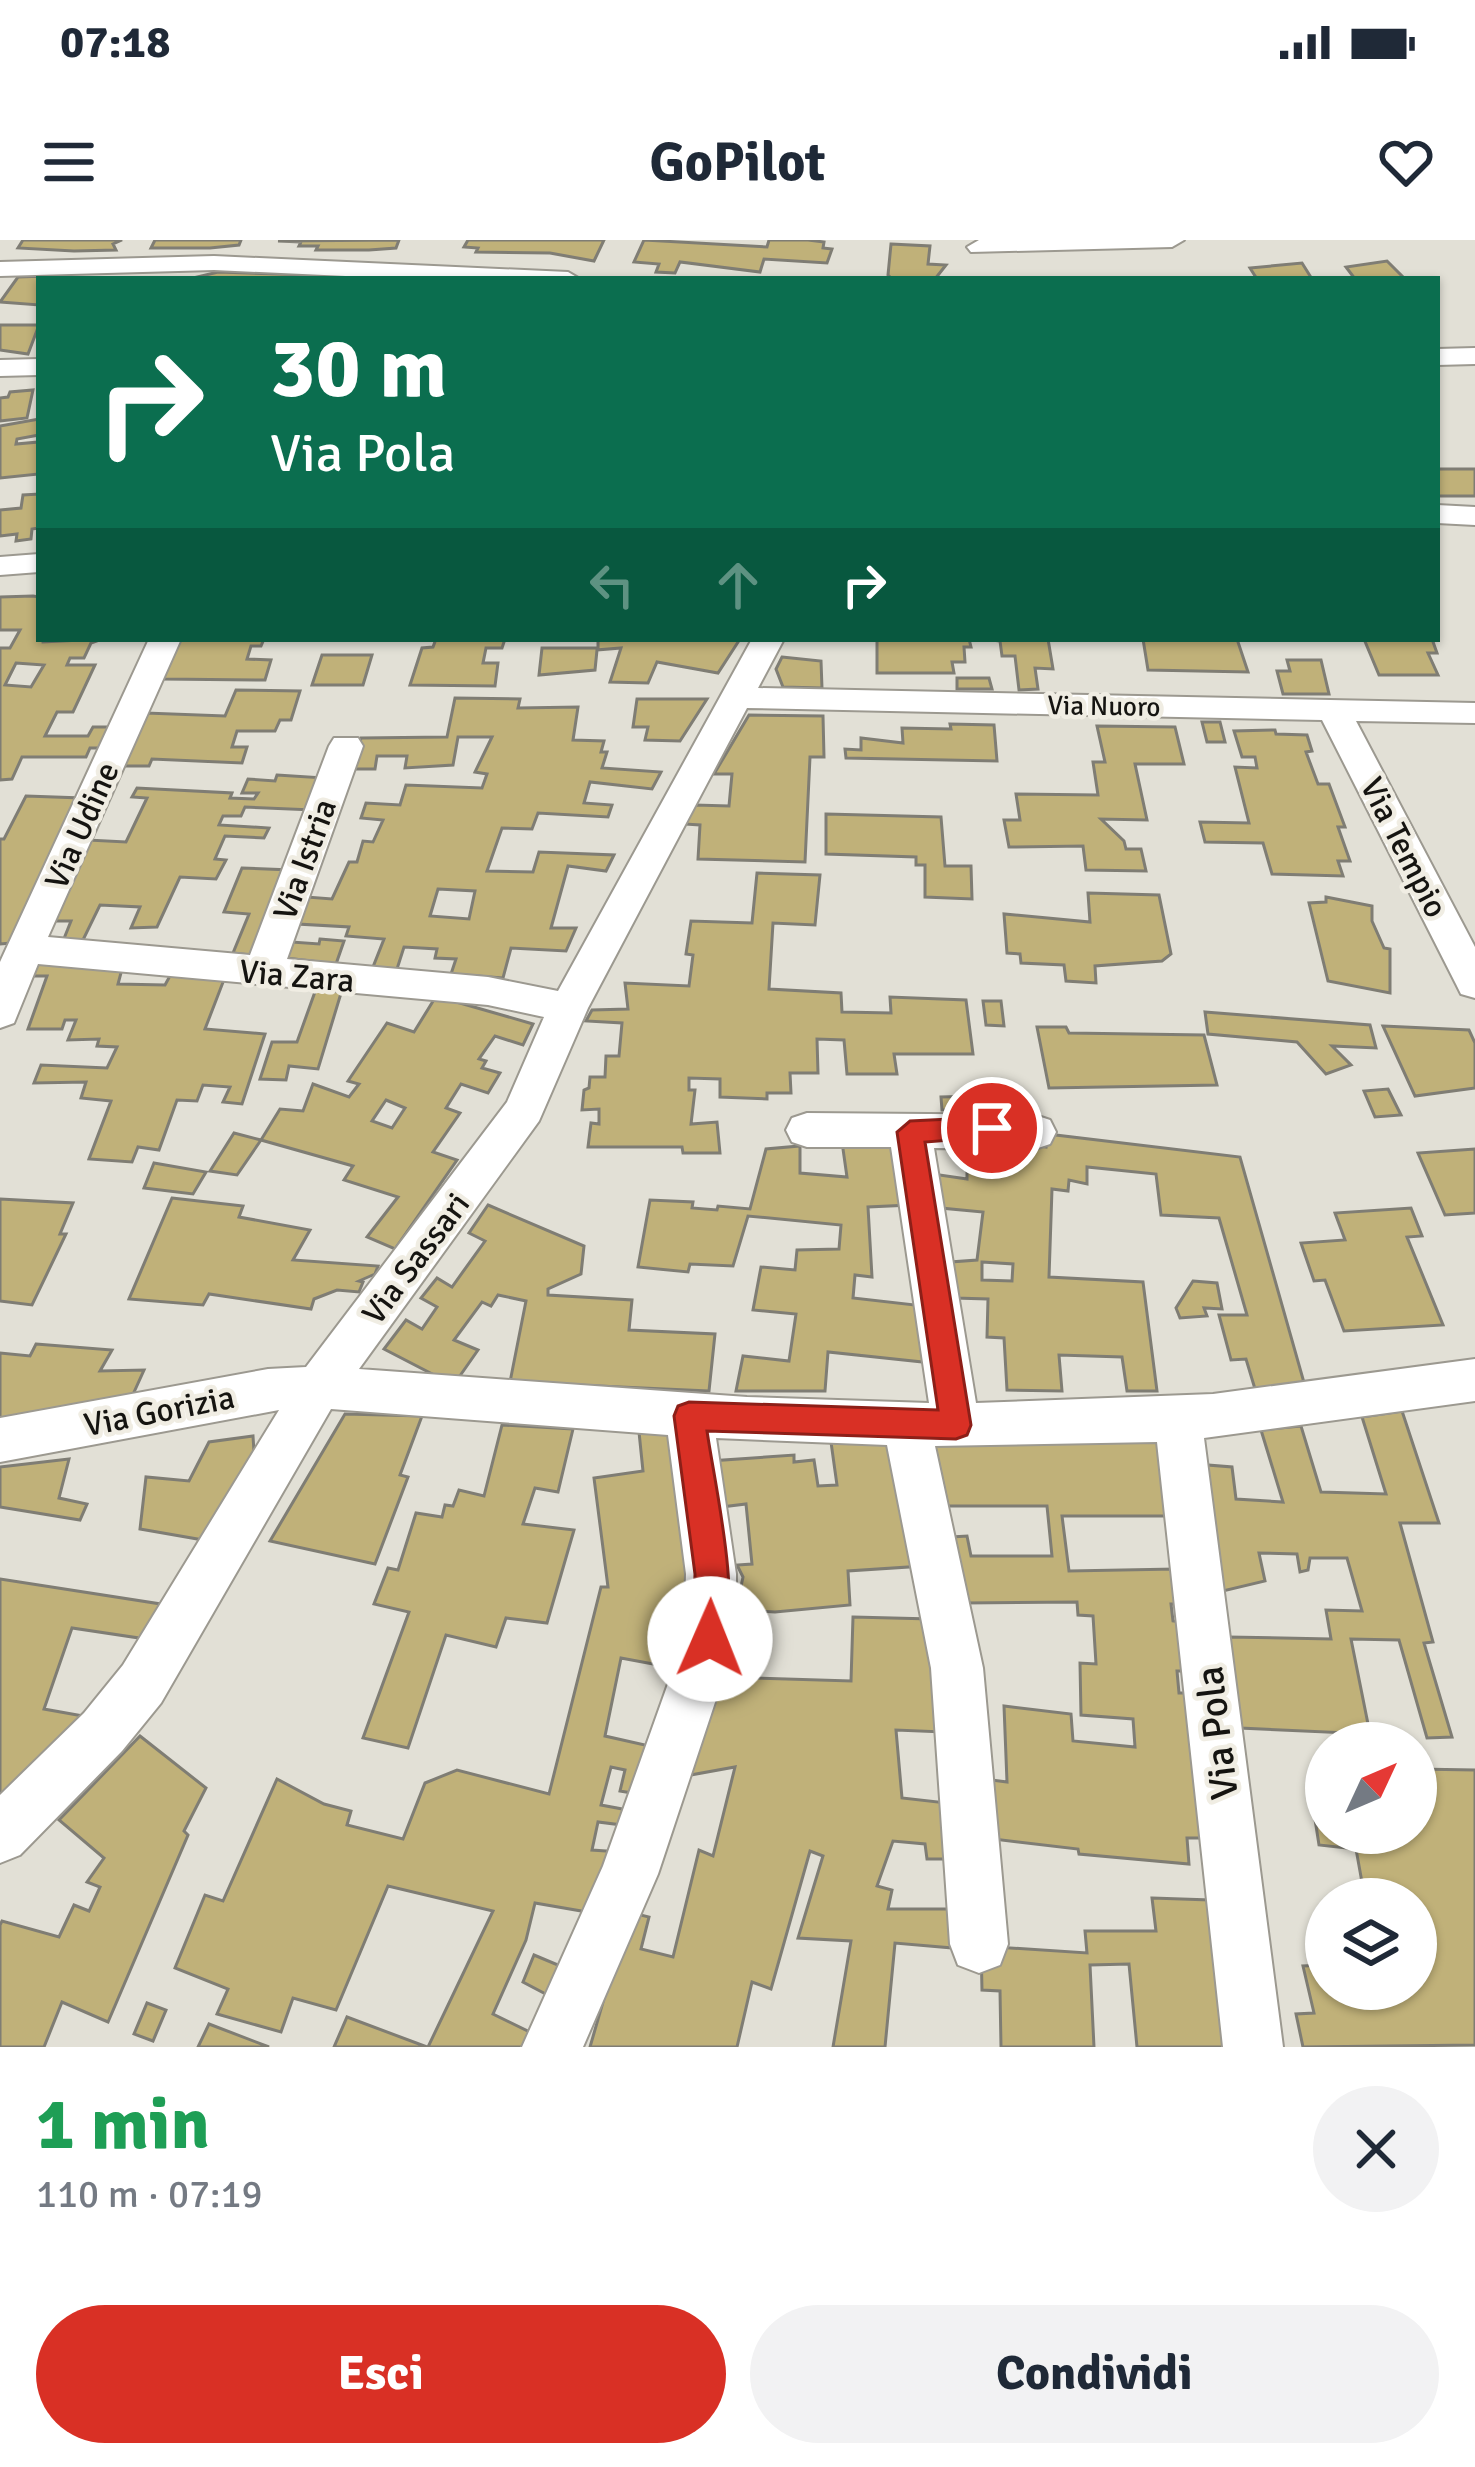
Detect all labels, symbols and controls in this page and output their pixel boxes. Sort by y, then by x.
text: 07:18 [60,15,170,70]
icon: menu [36,129,102,195]
text: GoPilot [649,129,826,196]
icon: heart [1373,129,1439,195]
text: 30 m [270,317,447,421]
icon: right [72,324,228,480]
text: Via Pola [270,420,455,487]
icon: left [579,552,645,618]
icon: ahead [705,552,771,618]
icon: right [831,552,897,618]
street label: Via Nuoro [1047,689,1161,724]
street label: Via Udine [36,756,129,896]
street label: Via Tempio [1351,771,1456,925]
street label: Via Istria [265,793,346,926]
street label: Via Zara [238,951,356,1002]
pin [941,1077,1043,1179]
icon: arrive [959,1095,1025,1161]
street label: Via Sassari [353,1185,479,1333]
street label: Via Gorizia [81,1377,238,1446]
position arrow [647,1576,773,1702]
street label: Via Pola [1185,1663,1249,1802]
north arrow [1305,1722,1437,1854]
map controls [1305,1722,1437,2010]
button: layers [1305,1878,1437,2010]
text: 1 min [36,2080,210,2169]
button: close [1313,2086,1439,2212]
text: 110 m · 07:19 [36,2170,263,2218]
button: Esci [36,2305,726,2443]
button: Condividi [750,2305,1439,2443]

